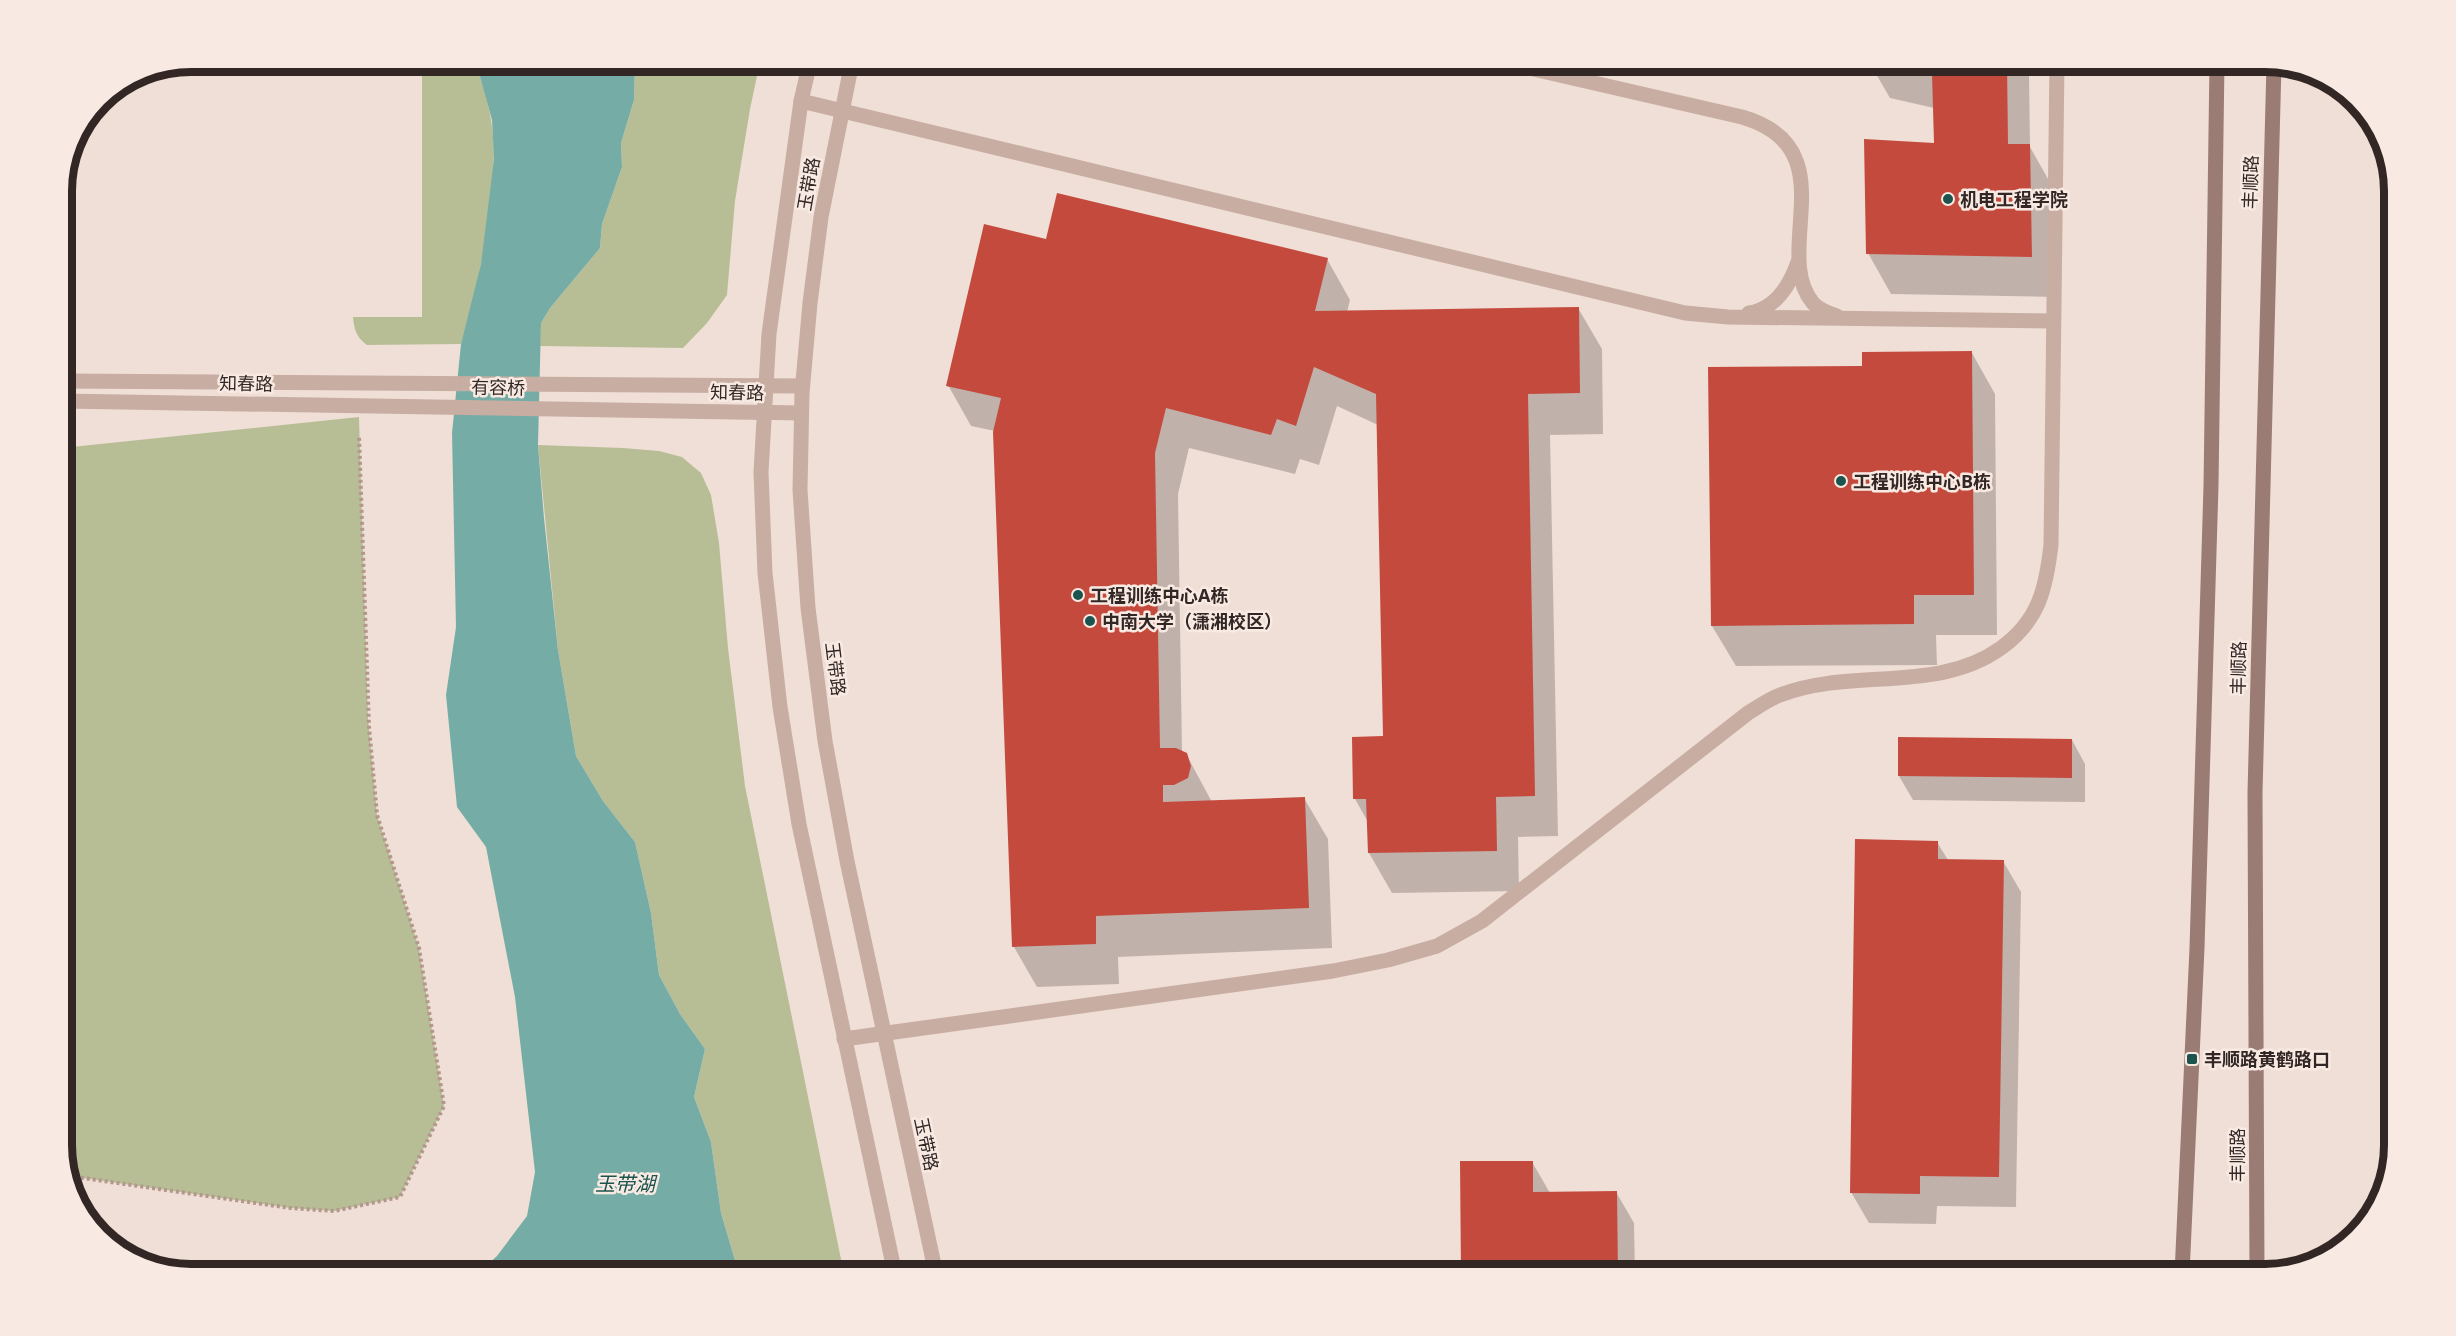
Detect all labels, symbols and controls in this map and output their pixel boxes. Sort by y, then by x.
street label: 玉带路 [791,155,825,213]
street label: 丰顺路 [2237,155,2263,209]
place label: 机电工程学院 [1960,187,2068,211]
marker: 机电工程学院 [1941,192,1955,206]
street label: 知春路 [219,371,273,395]
street label: 有容桥 [471,375,525,399]
street label: 知春路 [710,380,764,404]
place label: 工程训练中心B栋 [1853,469,1991,493]
marker: 工程训练中心B栋 [1834,474,1848,488]
place label: 工程训练中心A栋 [1090,583,1228,607]
marker: 工程训练中心A栋 [1071,588,1085,602]
place label: 中南大学（潇湘校区） [1102,609,1282,633]
marker: 中南大学（潇湘校区） [1083,614,1097,628]
street label: 玉带路 [821,641,851,697]
street label: 丰顺路 [2226,641,2250,695]
place label: 丰顺路黄鹤路口 [2204,1047,2330,1071]
marker: 丰顺路黄鹤路口 [2185,1052,2199,1066]
street label: 玉带路 [910,1115,944,1173]
street label: 丰顺路 [2225,1128,2249,1182]
water label: 玉带湖 [595,1170,658,1197]

